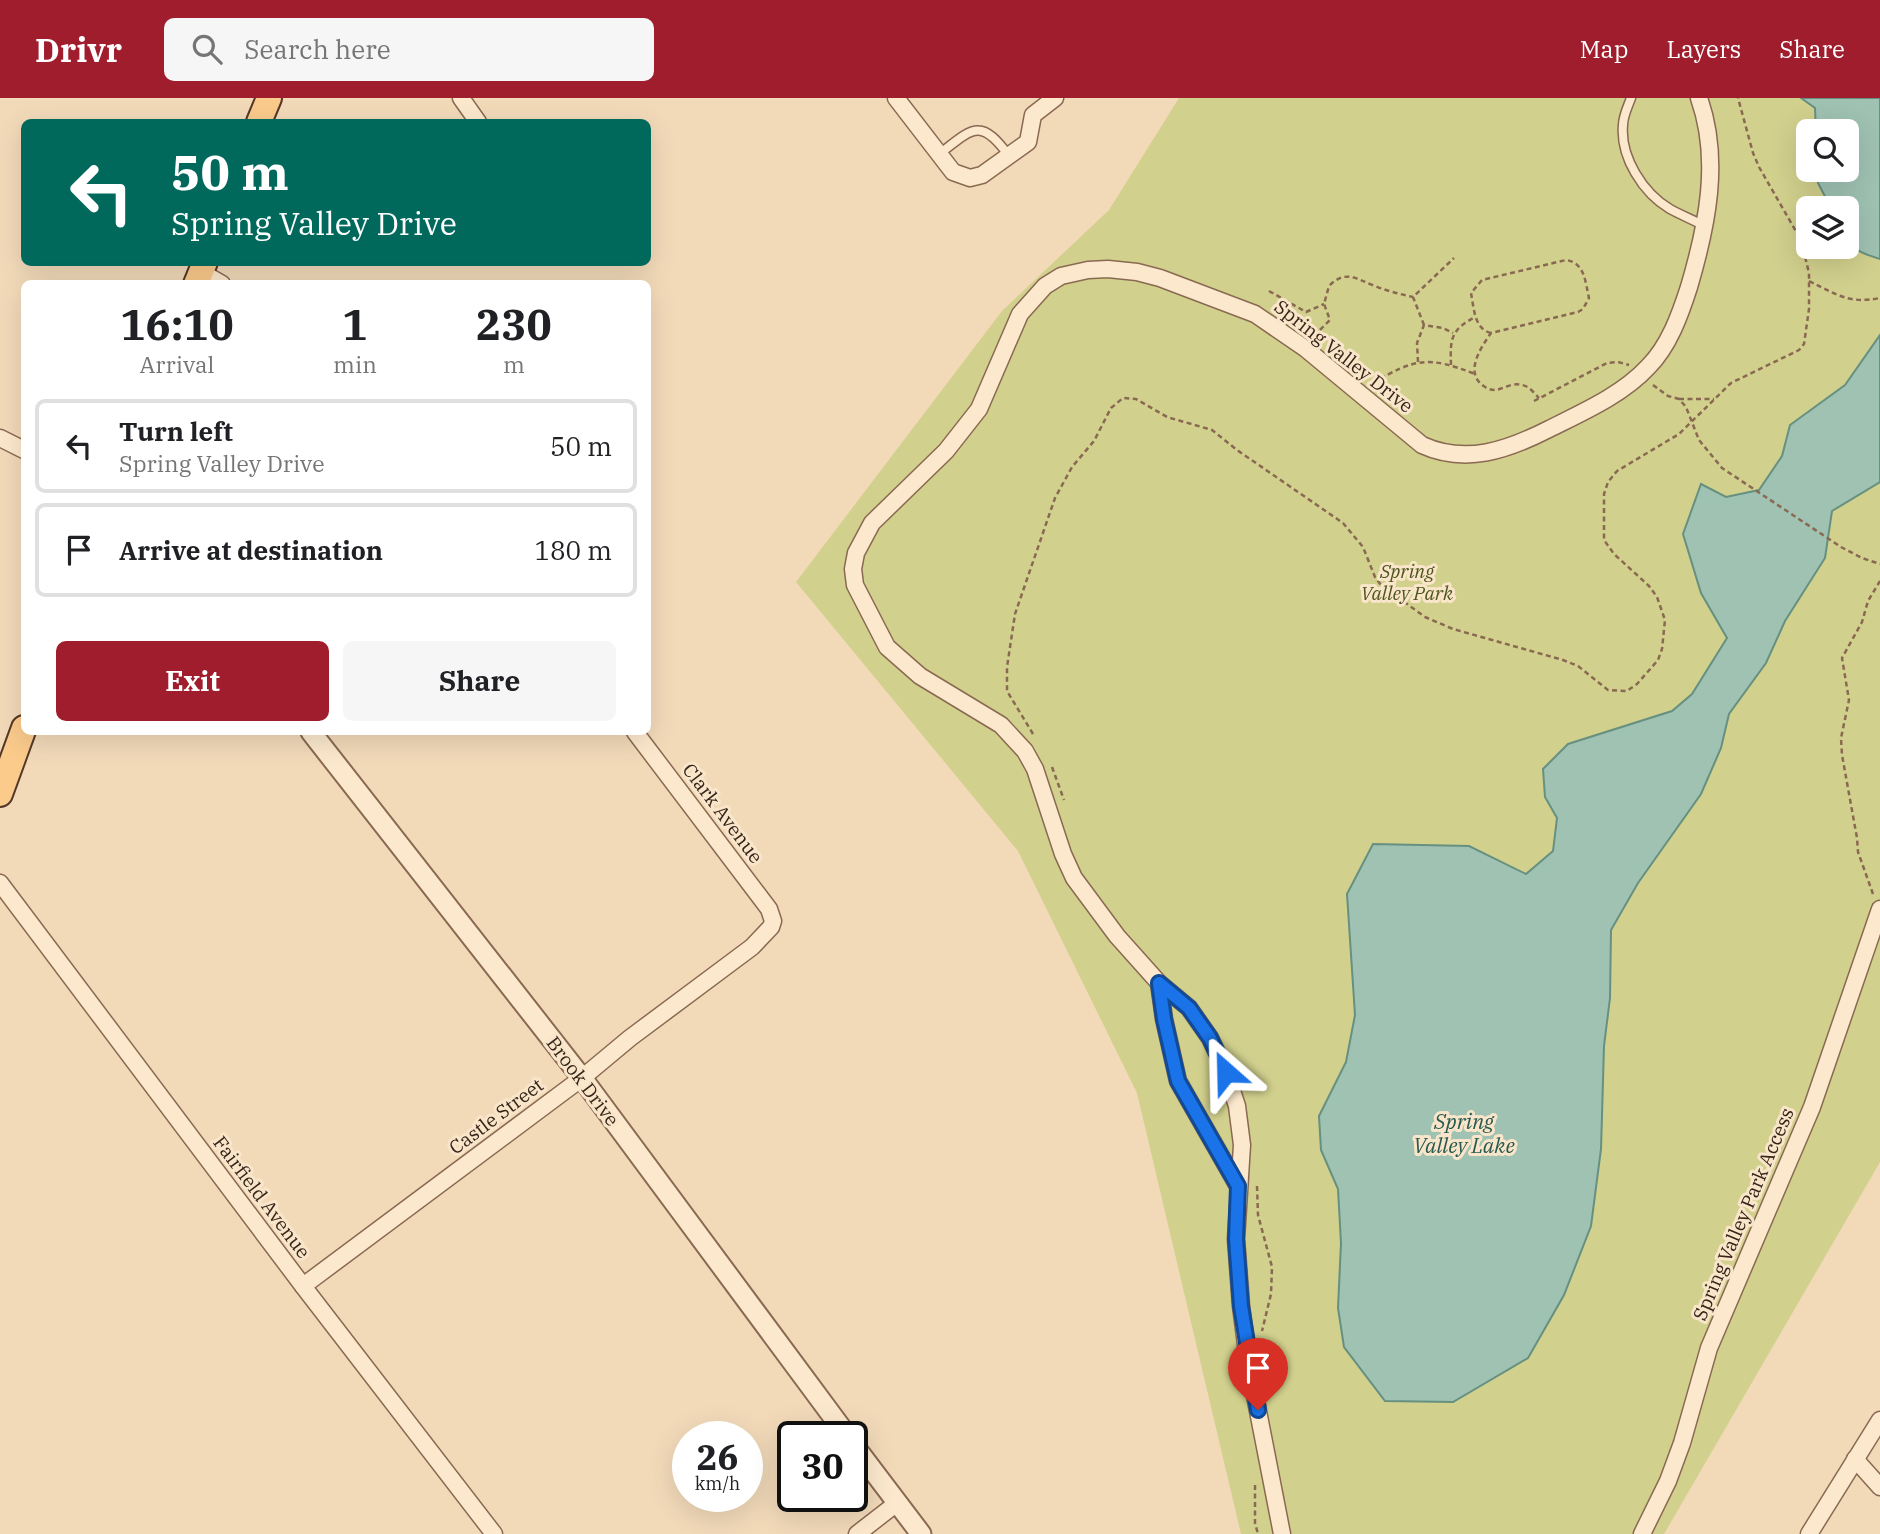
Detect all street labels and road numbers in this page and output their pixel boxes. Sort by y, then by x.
street label: Spring Valley Drive [1270,294,1418,418]
street label: Clark Avenue [678,758,768,868]
street label: Brook Drive [541,1031,625,1131]
street label: Castle Street [444,1073,548,1159]
street label: Spring Valley Park Access [1687,1104,1799,1324]
street label: Fairfield Avenue [208,1131,316,1263]

